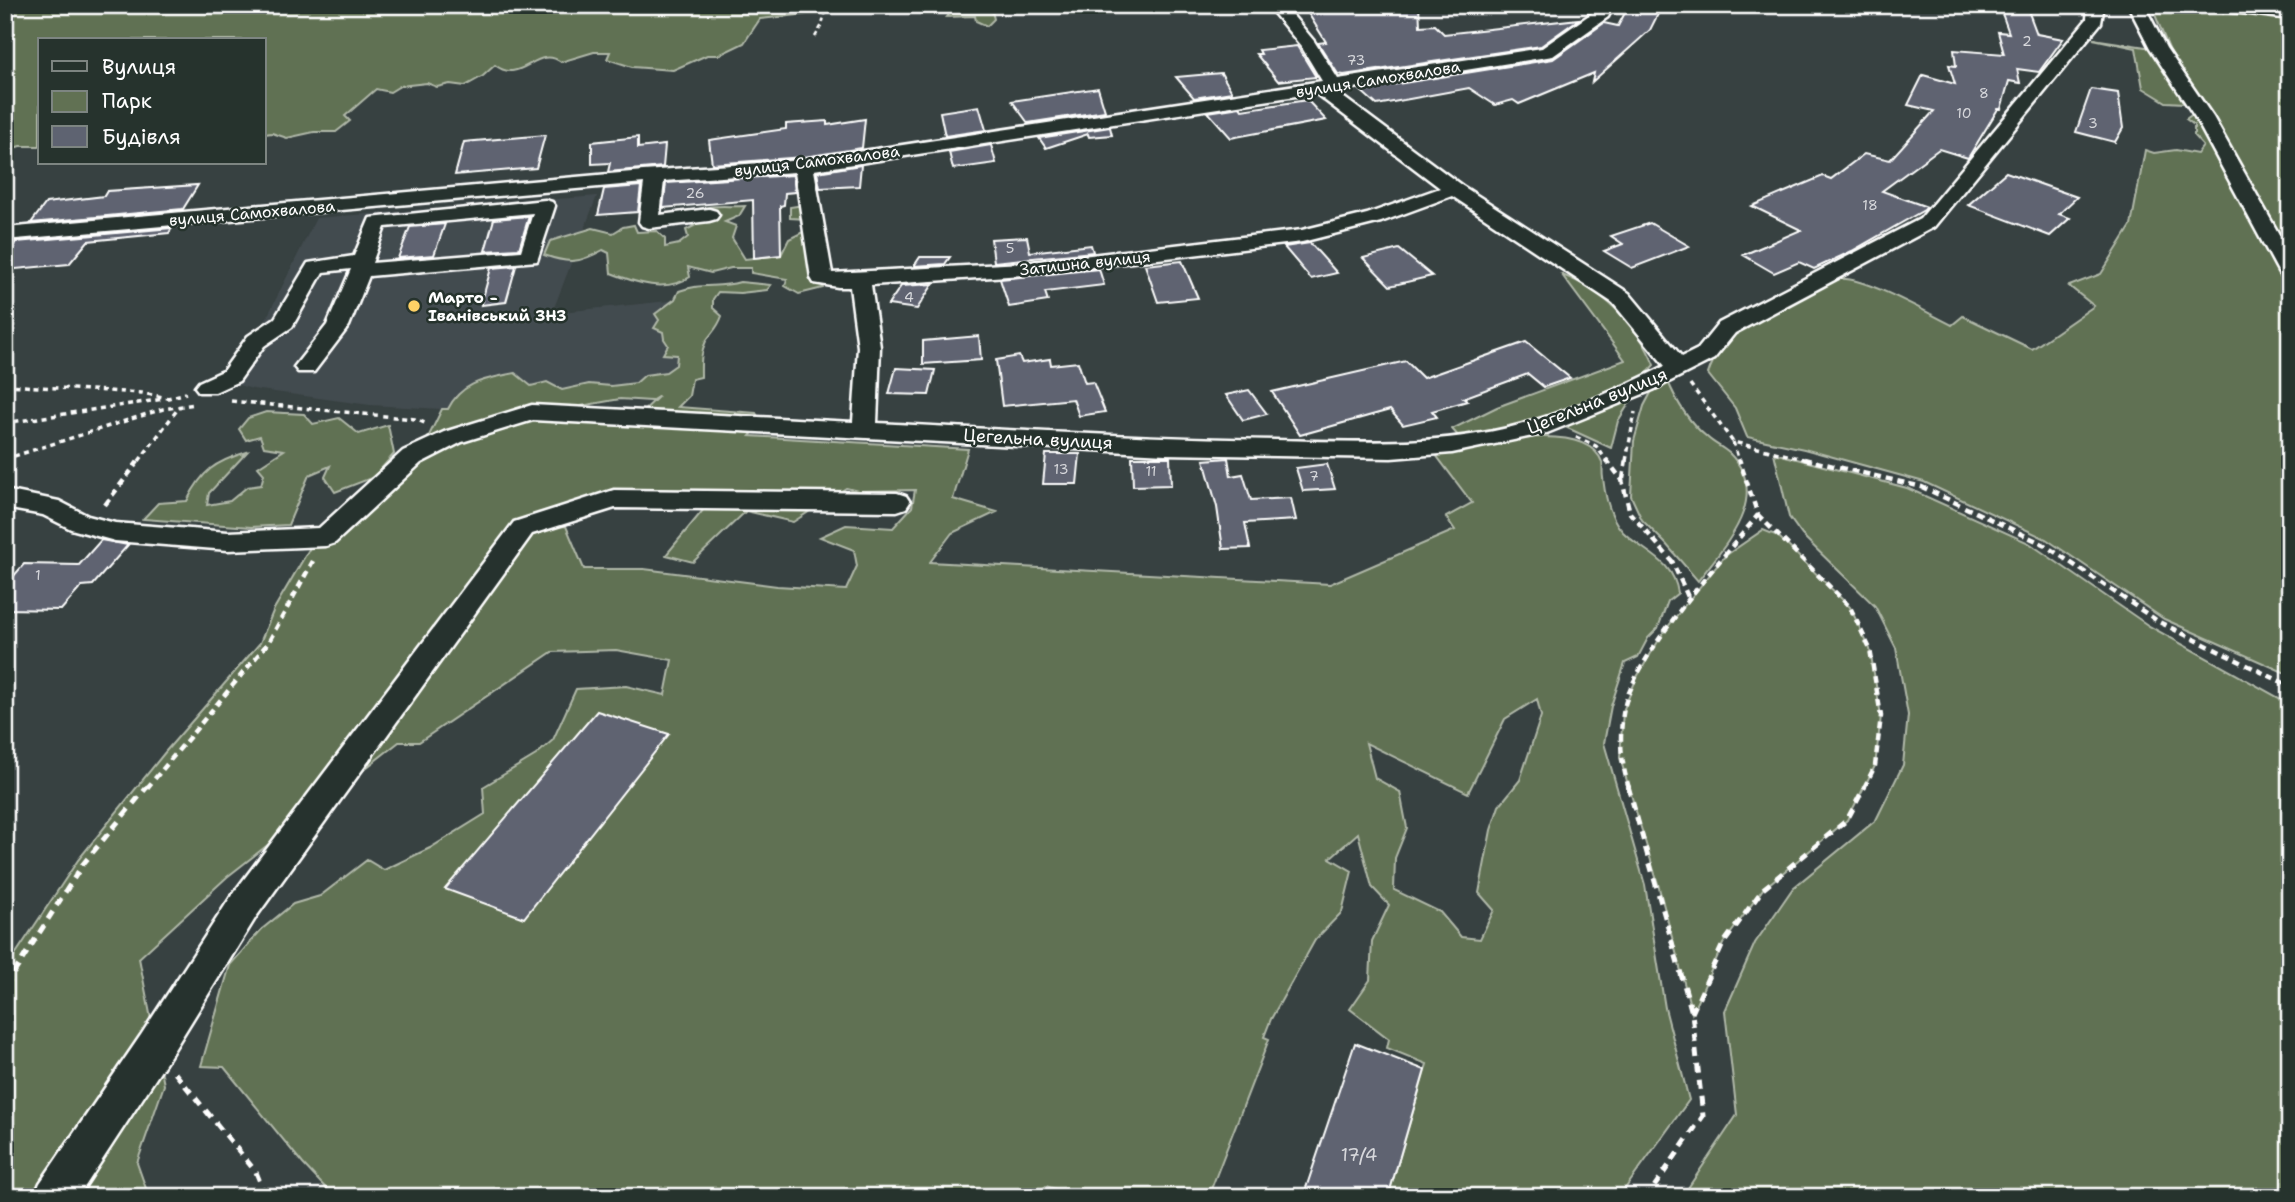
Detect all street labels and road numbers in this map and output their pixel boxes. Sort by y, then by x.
street label: вулиця Самохвалова [1294,56,1462,102]
street label: вулиця Самохвалова [733,140,901,182]
street label: вулиця Самохвалова [168,195,336,231]
street label: Затишна вулиця [1018,246,1152,280]
street label: Цегельна вулиця [1523,362,1671,440]
street label: Цегельна вулиця [963,423,1113,455]

